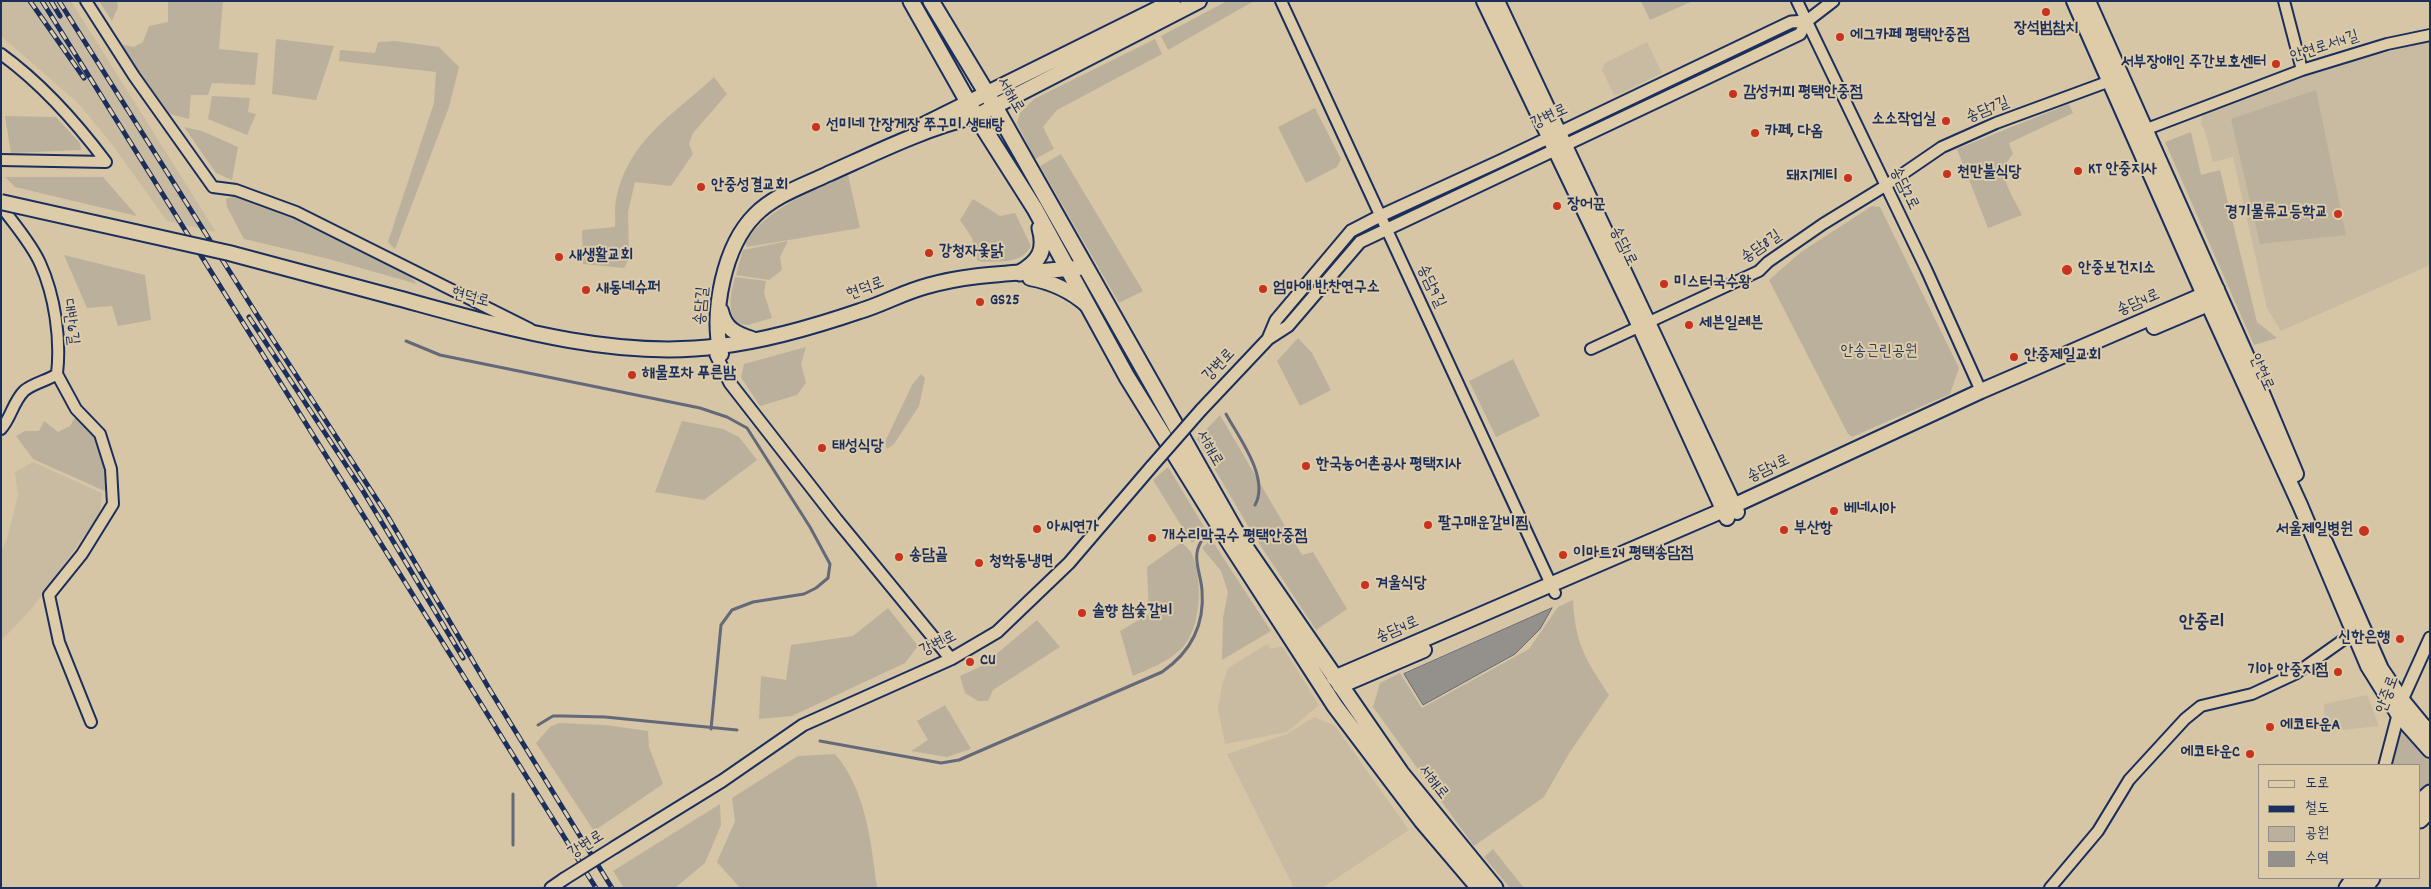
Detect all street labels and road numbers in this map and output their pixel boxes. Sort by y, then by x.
street label: 안현로서4길 [2288,28,2362,68]
street label: 서해로 [991,75,1027,117]
street label: 송담7길 [1964,94,2012,128]
street label: 강변로 [1528,101,1572,135]
street label: 송담2로 [1884,164,1922,214]
street label: 송담1로 [1604,224,1640,270]
street label: 송담8길 [1738,227,1786,269]
street label: 송담9길 [1412,262,1448,312]
street label: 현덕로 [845,274,887,306]
street label: 현덕로 [449,285,491,313]
street label: 송담길 [692,286,714,326]
street label: 송담4로 [2114,286,2164,322]
street label: 대반6길 [57,298,81,346]
street label: 강변로 [1200,345,1240,387]
street label: 안현로 [2243,351,2277,395]
street label: 서해로 [1190,427,1226,471]
street label: 송담4로 [1744,452,1794,488]
street label: 송담4로 [1373,613,1423,649]
street label: 강변로 [917,628,961,662]
street label: 안중로 [2373,674,2405,716]
street label: 서해로 [1413,762,1451,804]
street label: 강변로 [566,828,608,864]

